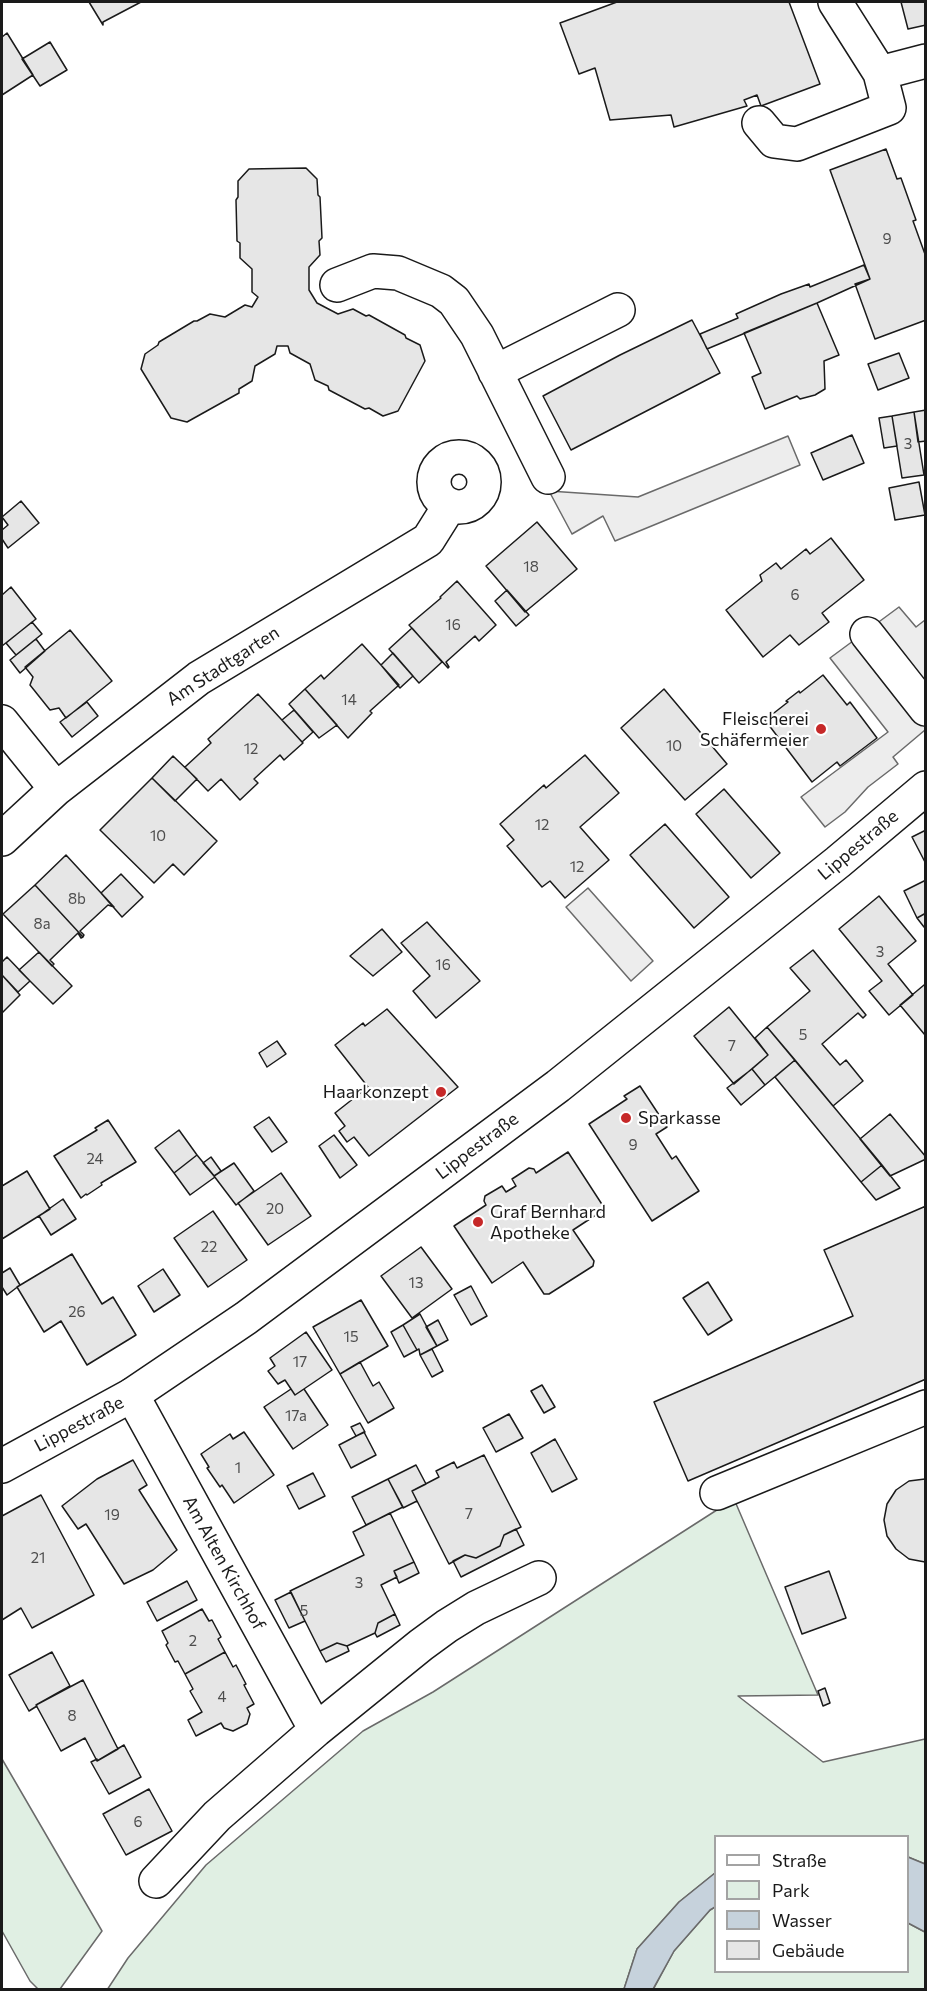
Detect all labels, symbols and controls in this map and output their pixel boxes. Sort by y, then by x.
house number: 9 [882,230,892,248]
house number: 3 [904,435,912,453]
house number: 18 [523,558,539,576]
house number: 6 [790,586,800,604]
house number: 16 [445,616,461,634]
street label: Am Stadtgarten [163,622,283,710]
house number: 14 [341,691,357,709]
place label: Fleischerei Schäfermeier [700,708,809,750]
marker: Fleischerei Schäfermeier [814,722,828,736]
house number: 10 [666,737,682,755]
house number: 12 [244,740,258,758]
street label: Lippestraße [813,805,903,885]
house number: 12 [535,816,549,834]
house number: 10 [150,827,166,845]
house number: 12 [570,858,584,876]
house number: 8b [68,890,86,908]
house number: 8a [34,915,50,933]
house number: 3 [876,943,884,961]
house number: 16 [435,956,451,974]
house number: 5 [799,1026,807,1044]
house number: 7 [728,1037,736,1055]
place label: Haarkonzept [323,1081,429,1103]
marker: Haarkonzept [434,1085,448,1099]
place label: Sparkasse [638,1107,721,1129]
street label: Lippestraße [431,1108,523,1184]
marker: Sparkasse [619,1111,633,1125]
house number: 9 [628,1136,638,1154]
house number: 24 [86,1150,104,1168]
house number: 20 [266,1200,284,1218]
place label: Graf Bernhard Apotheke [490,1201,606,1244]
marker: Graf Bernhard Apotheke [471,1215,485,1229]
house number: 22 [201,1238,217,1256]
house number: 13 [409,1274,423,1292]
house number: 26 [68,1303,86,1321]
house number: 15 [343,1328,359,1346]
house number: 17 [293,1353,307,1371]
street label: Lippestraße [31,1391,127,1457]
house number: 17a [285,1407,307,1425]
house number: 1 [235,1459,241,1477]
street label: Am Alten Kirchhof [178,1492,270,1634]
house number: 7 [465,1505,473,1523]
house number: 19 [104,1506,120,1524]
house number: 21 [31,1549,45,1567]
house number: 3 [355,1574,363,1592]
house number: 5 [300,1602,308,1620]
house number: 2 [189,1632,197,1650]
house number: 4 [218,1688,226,1706]
house number: 8 [67,1707,77,1725]
house number: 6 [133,1813,143,1831]
legend [714,1835,909,1973]
text: Straße [772,1849,827,1871]
text: Park [772,1879,810,1901]
text: Wasser [772,1909,832,1931]
text: Gebäude [772,1939,845,1961]

